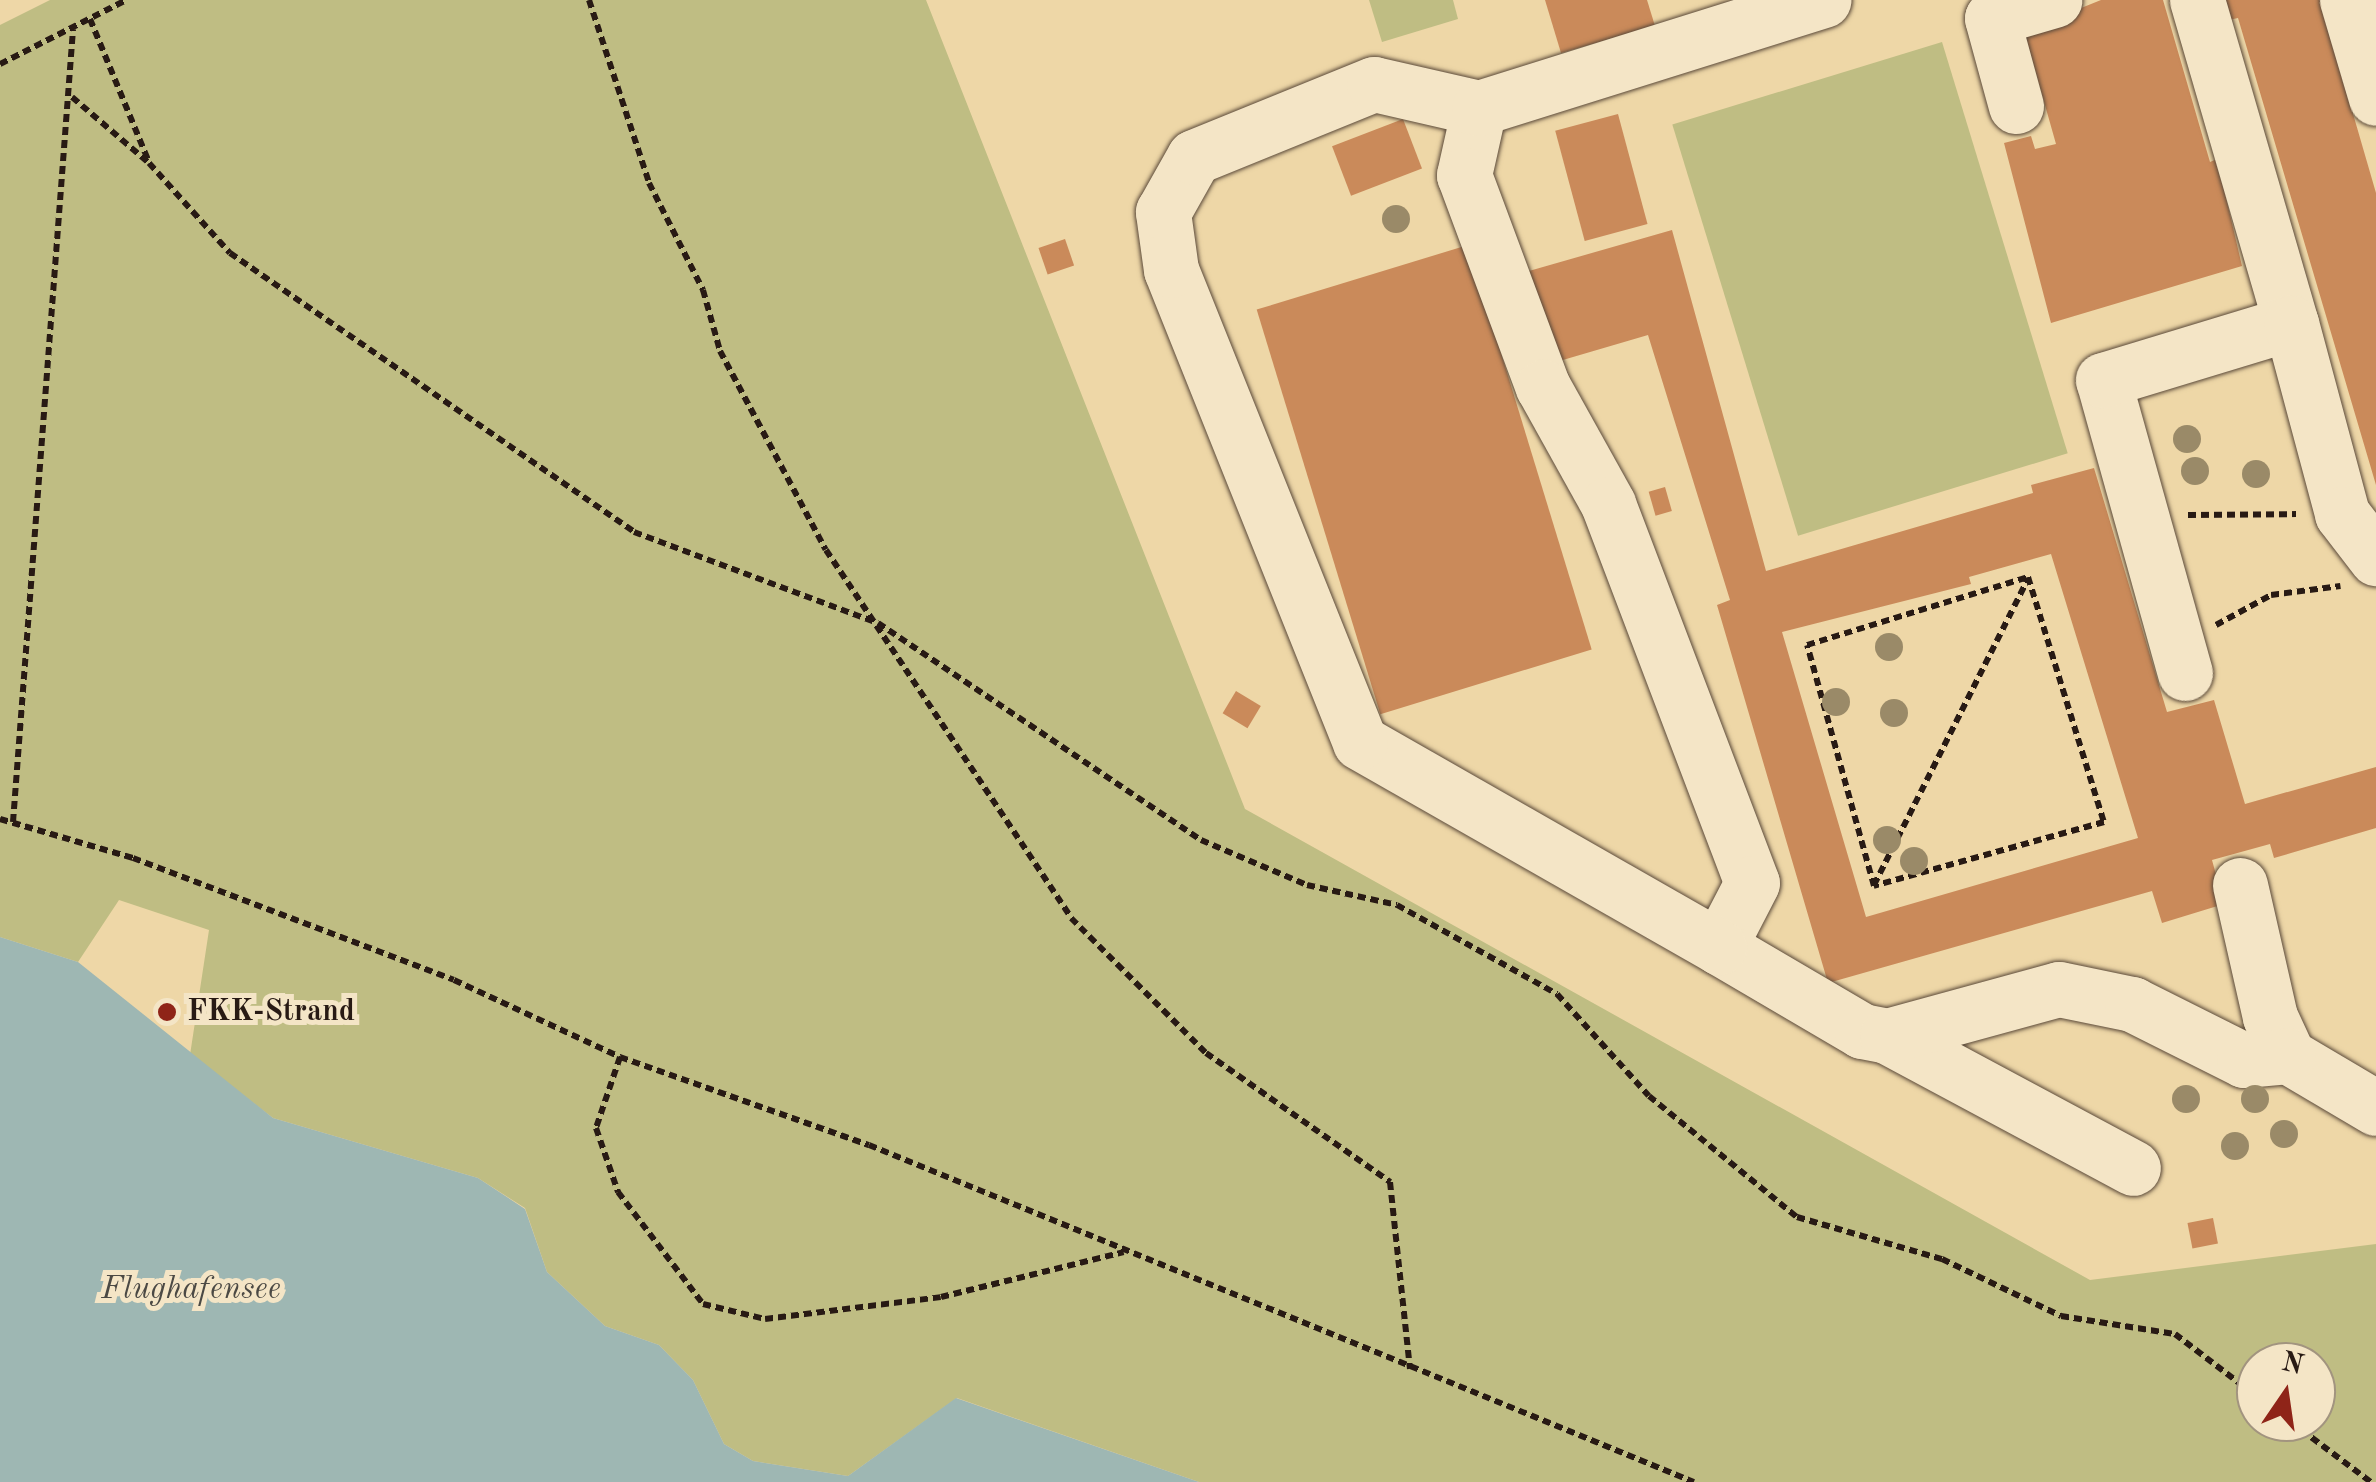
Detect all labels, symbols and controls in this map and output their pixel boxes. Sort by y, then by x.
place label: FKK-Strand [187,994,355,1030]
marker: FKK-Strand [156,1001,178,1023]
water label: Flughafensee [101,1271,281,1309]
north arrow [2236,1342,2336,1442]
text: N [2279,1349,2306,1381]

